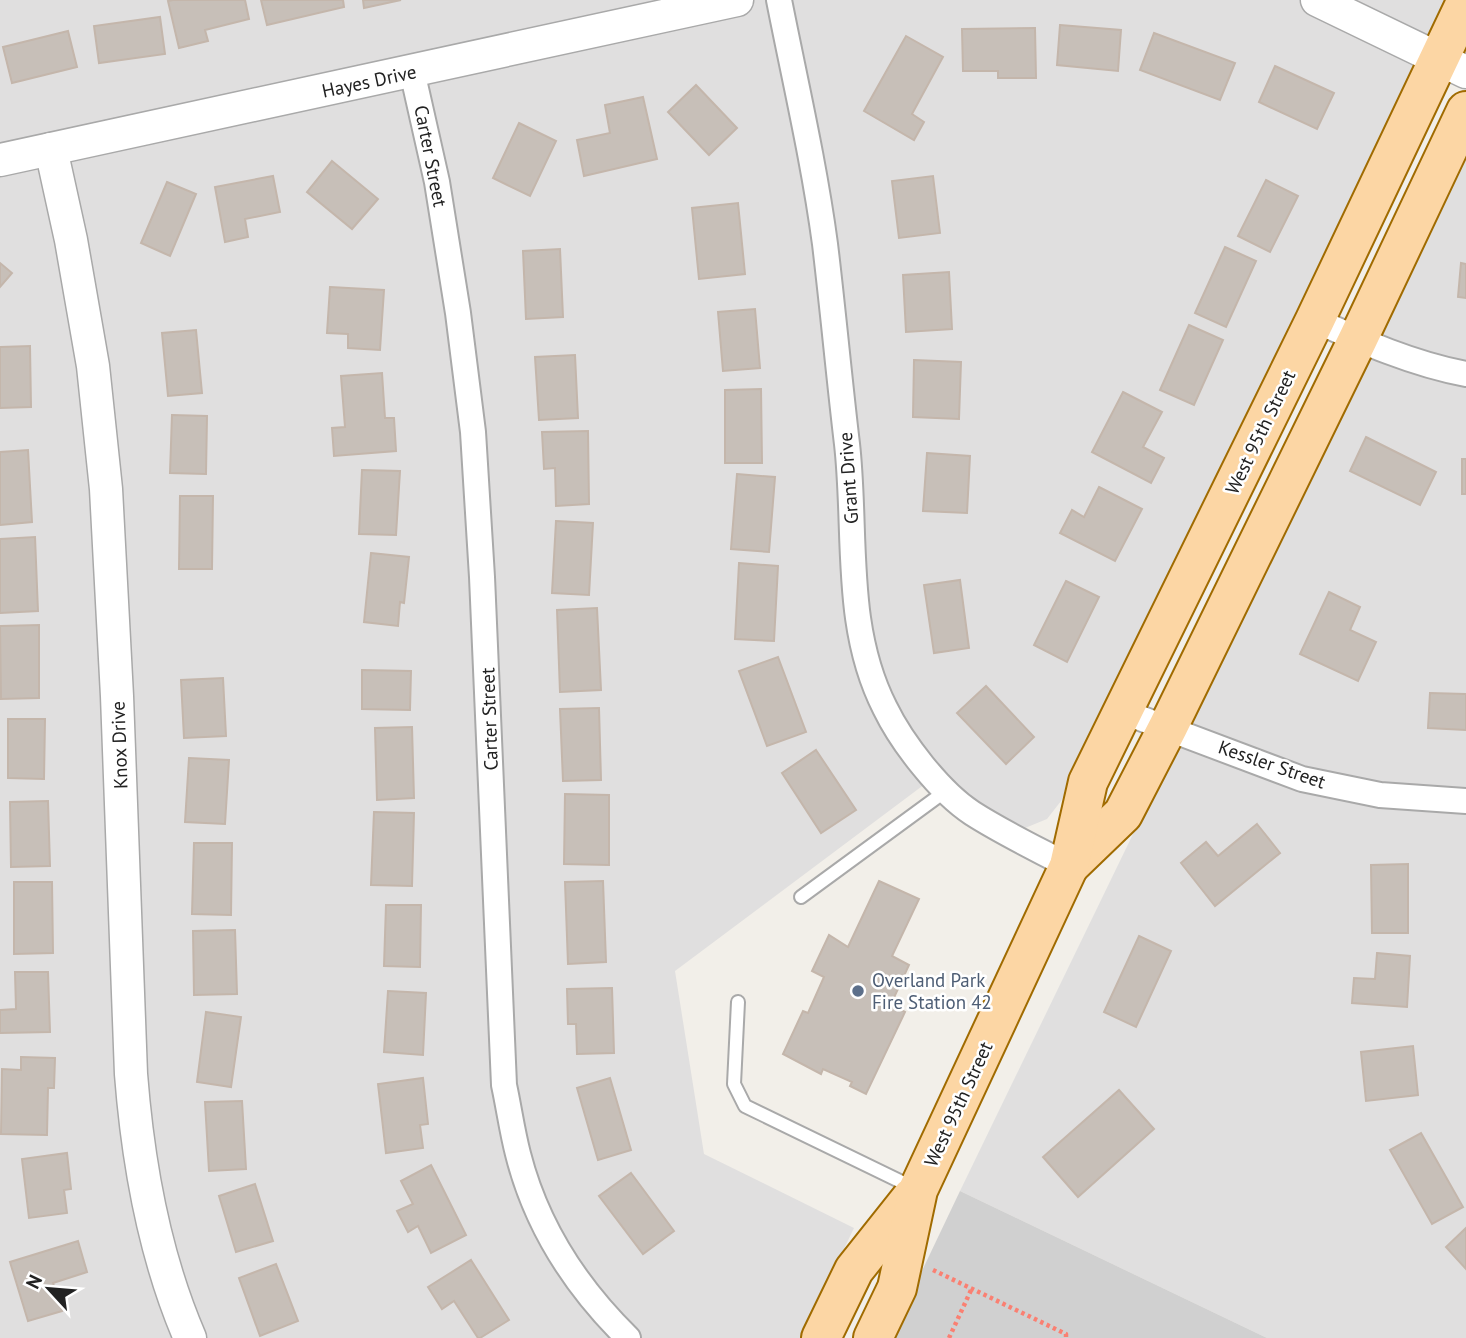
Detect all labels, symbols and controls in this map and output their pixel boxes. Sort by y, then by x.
street label: Hayes Drive [319,59,419,103]
street label: Carter Street [409,103,453,209]
street label: West 95th Street [1220,365,1301,498]
street label: Grant Drive [833,431,863,525]
street label: Carter Street [475,667,503,771]
street label: Knox Drive [105,701,133,789]
street label: Kessler Street [1215,734,1329,794]
place label: Overland Park Fire Station 42 [872,968,992,1014]
marker: Overland Park Fire Station 42 [850,983,866,999]
street label: West 95th Street [919,1037,998,1170]
north arrow [14,1254,84,1324]
text: N [20,1271,47,1292]

